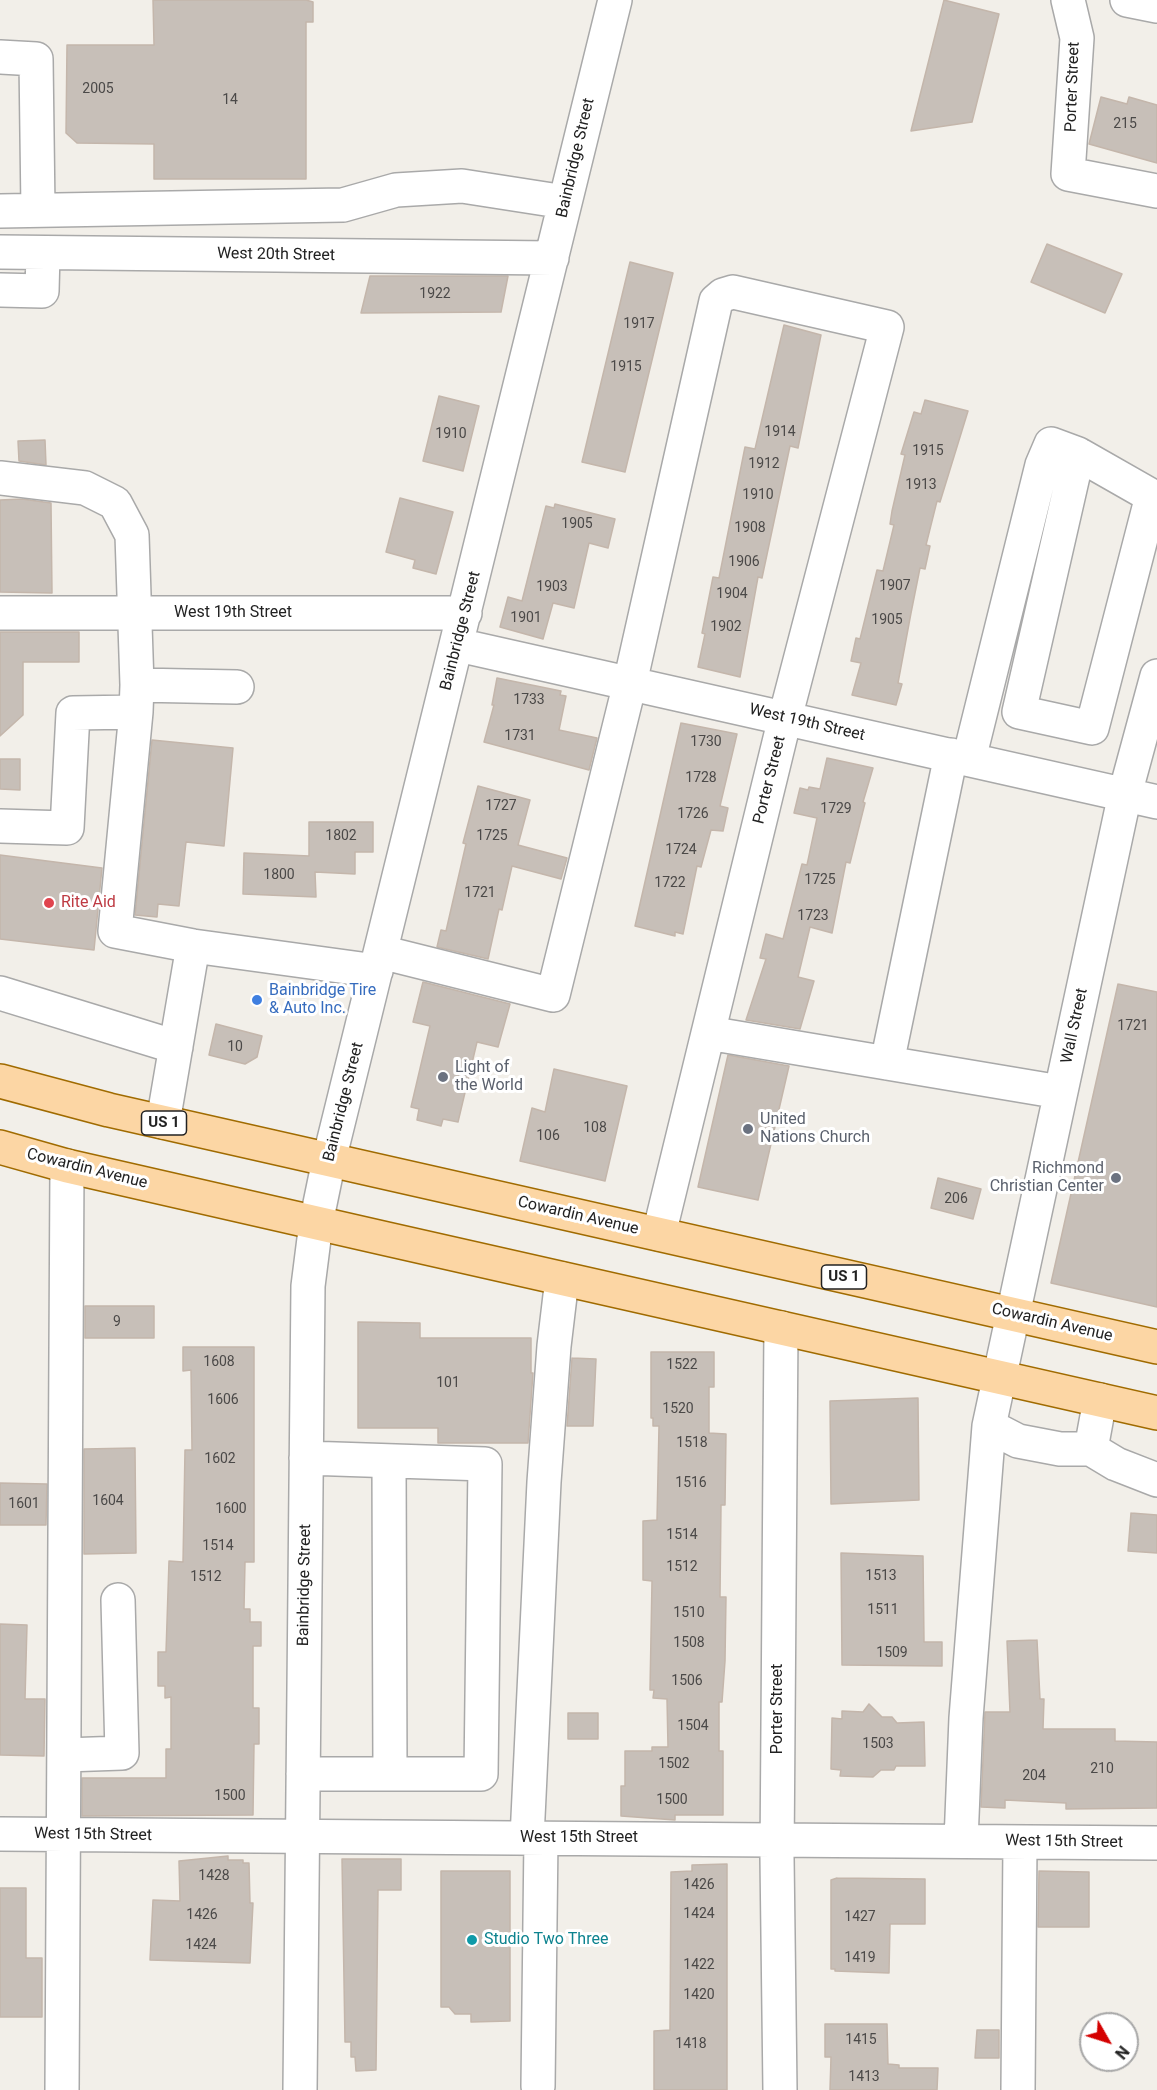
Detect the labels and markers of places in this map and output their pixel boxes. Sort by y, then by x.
place label: Rite Aid [61,893,116,913]
marker: Rite Aid [42,896,56,910]
place label: Bainbridge Tire & Auto Inc. [269,981,376,1019]
marker: Bainbridge Tire & Auto Inc. [250,993,264,1007]
place label: Light of the World [455,1058,523,1096]
marker: Light of the World [436,1070,450,1084]
place label: United Nations Church [760,1110,870,1148]
marker: United Nations Church [741,1122,755,1136]
place label: Richmond Christian Center [990,1159,1104,1197]
marker: Richmond Christian Center [1109,1171,1123,1185]
place label: Studio Two Three [484,1930,608,1950]
marker: Studio Two Three [465,1933,479,1947]

